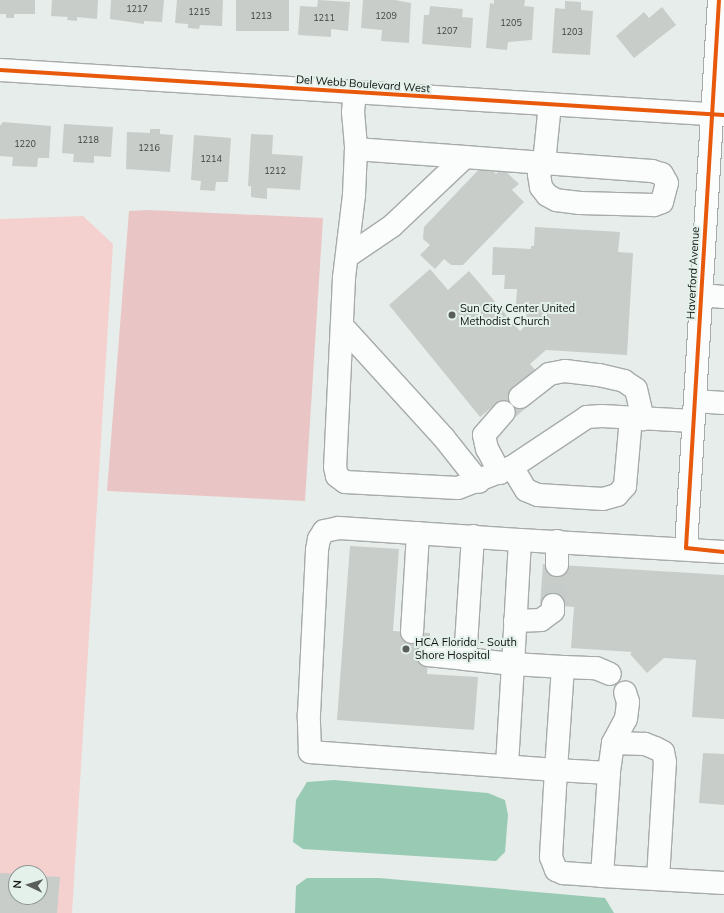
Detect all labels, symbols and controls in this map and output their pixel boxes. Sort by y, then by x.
house number: 1217 [126,4,148,14]
house number: 1215 [188,7,210,17]
house number: 1213 [250,11,272,21]
house number: 1209 [375,11,397,21]
house number: 1211 [313,13,335,23]
house number: 1205 [500,18,522,28]
house number: 1207 [436,26,458,36]
house number: 1203 [561,27,583,37]
street label: Del Webb Boulevard West [295,73,431,95]
house number: 1218 [77,135,99,145]
house number: 1220 [14,139,36,149]
house number: 1216 [138,143,160,153]
house number: 1214 [200,154,222,164]
house number: 1212 [264,166,286,176]
street label: Haverford Avenue [684,226,702,320]
place label: Sun City Center United Methodist Church [460,302,575,328]
marker: Sun City Center United Methodist Church [447,310,457,320]
place label: HCA Florida - South Shore Hospital [415,636,517,662]
marker: HCA Florida - South Shore Hospital [400,643,412,655]
north arrow [8,865,48,905]
text: N [10,880,24,889]

